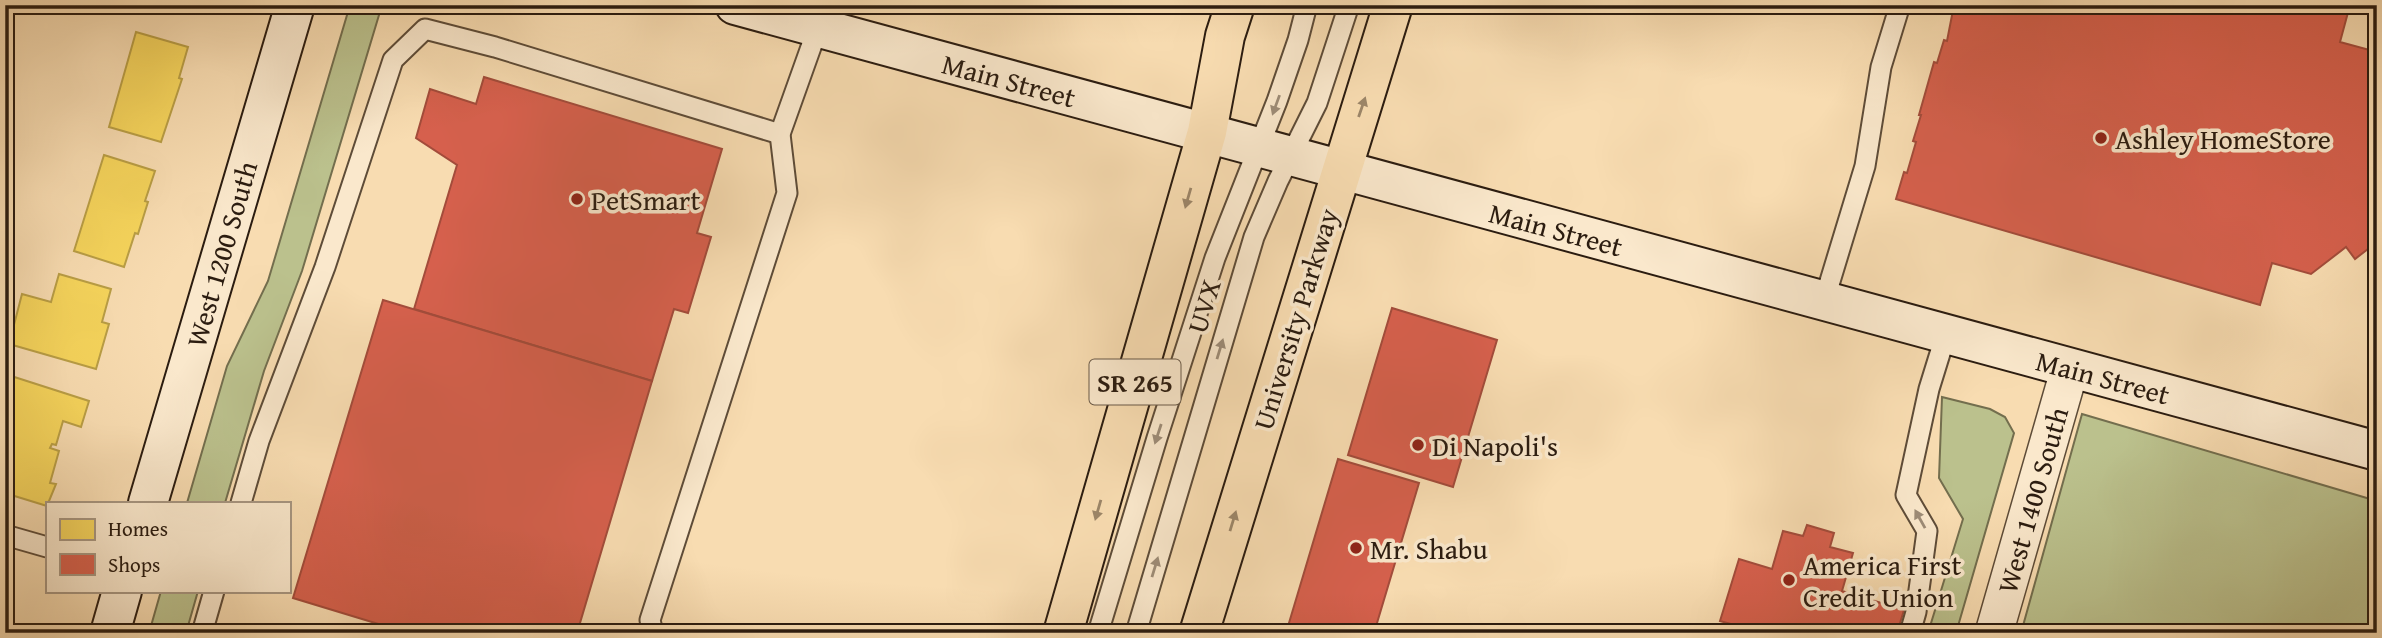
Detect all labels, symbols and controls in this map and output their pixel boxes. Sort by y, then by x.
street label: Main Street [938,42,1080,118]
one-way arrow [1270,94,1281,115]
one-way arrow [1357,96,1368,117]
place label: Ashley HomeStore [2115,118,2331,159]
marker: Ashley HomeStore [2093,130,2109,146]
street label: West 1200 South [175,156,267,352]
place label: PetSmart [591,179,700,220]
one-way arrow [1182,187,1193,209]
marker: PetSmart [569,191,585,207]
street label: Main Street [1485,191,1627,267]
street label: University Parkway [1242,203,1348,435]
street label: UVX [1175,274,1231,338]
one-way arrow [1215,338,1225,359]
street label: Main Street [2032,339,2174,415]
road number: SR 265 [1090,360,1180,404]
street label: West 1400 South [1986,402,2078,598]
one-way arrow [1152,424,1163,445]
place label: Di Napoli's [1432,425,1558,466]
marker: Di Napoli's [1410,437,1426,453]
one-way arrow [1092,500,1102,521]
legend [46,502,290,592]
one-way arrow [1914,509,1926,529]
one-way arrow [1229,510,1239,531]
text: Homes [108,513,168,544]
place label: Mr. Shabu [1370,528,1488,569]
marker: Mr. Shabu [1348,540,1364,556]
place label: America First Credit Union [1803,544,1961,617]
text: Shops [108,549,160,580]
one-way arrow [1150,557,1160,578]
marker: America First Credit Union [1781,572,1797,588]

